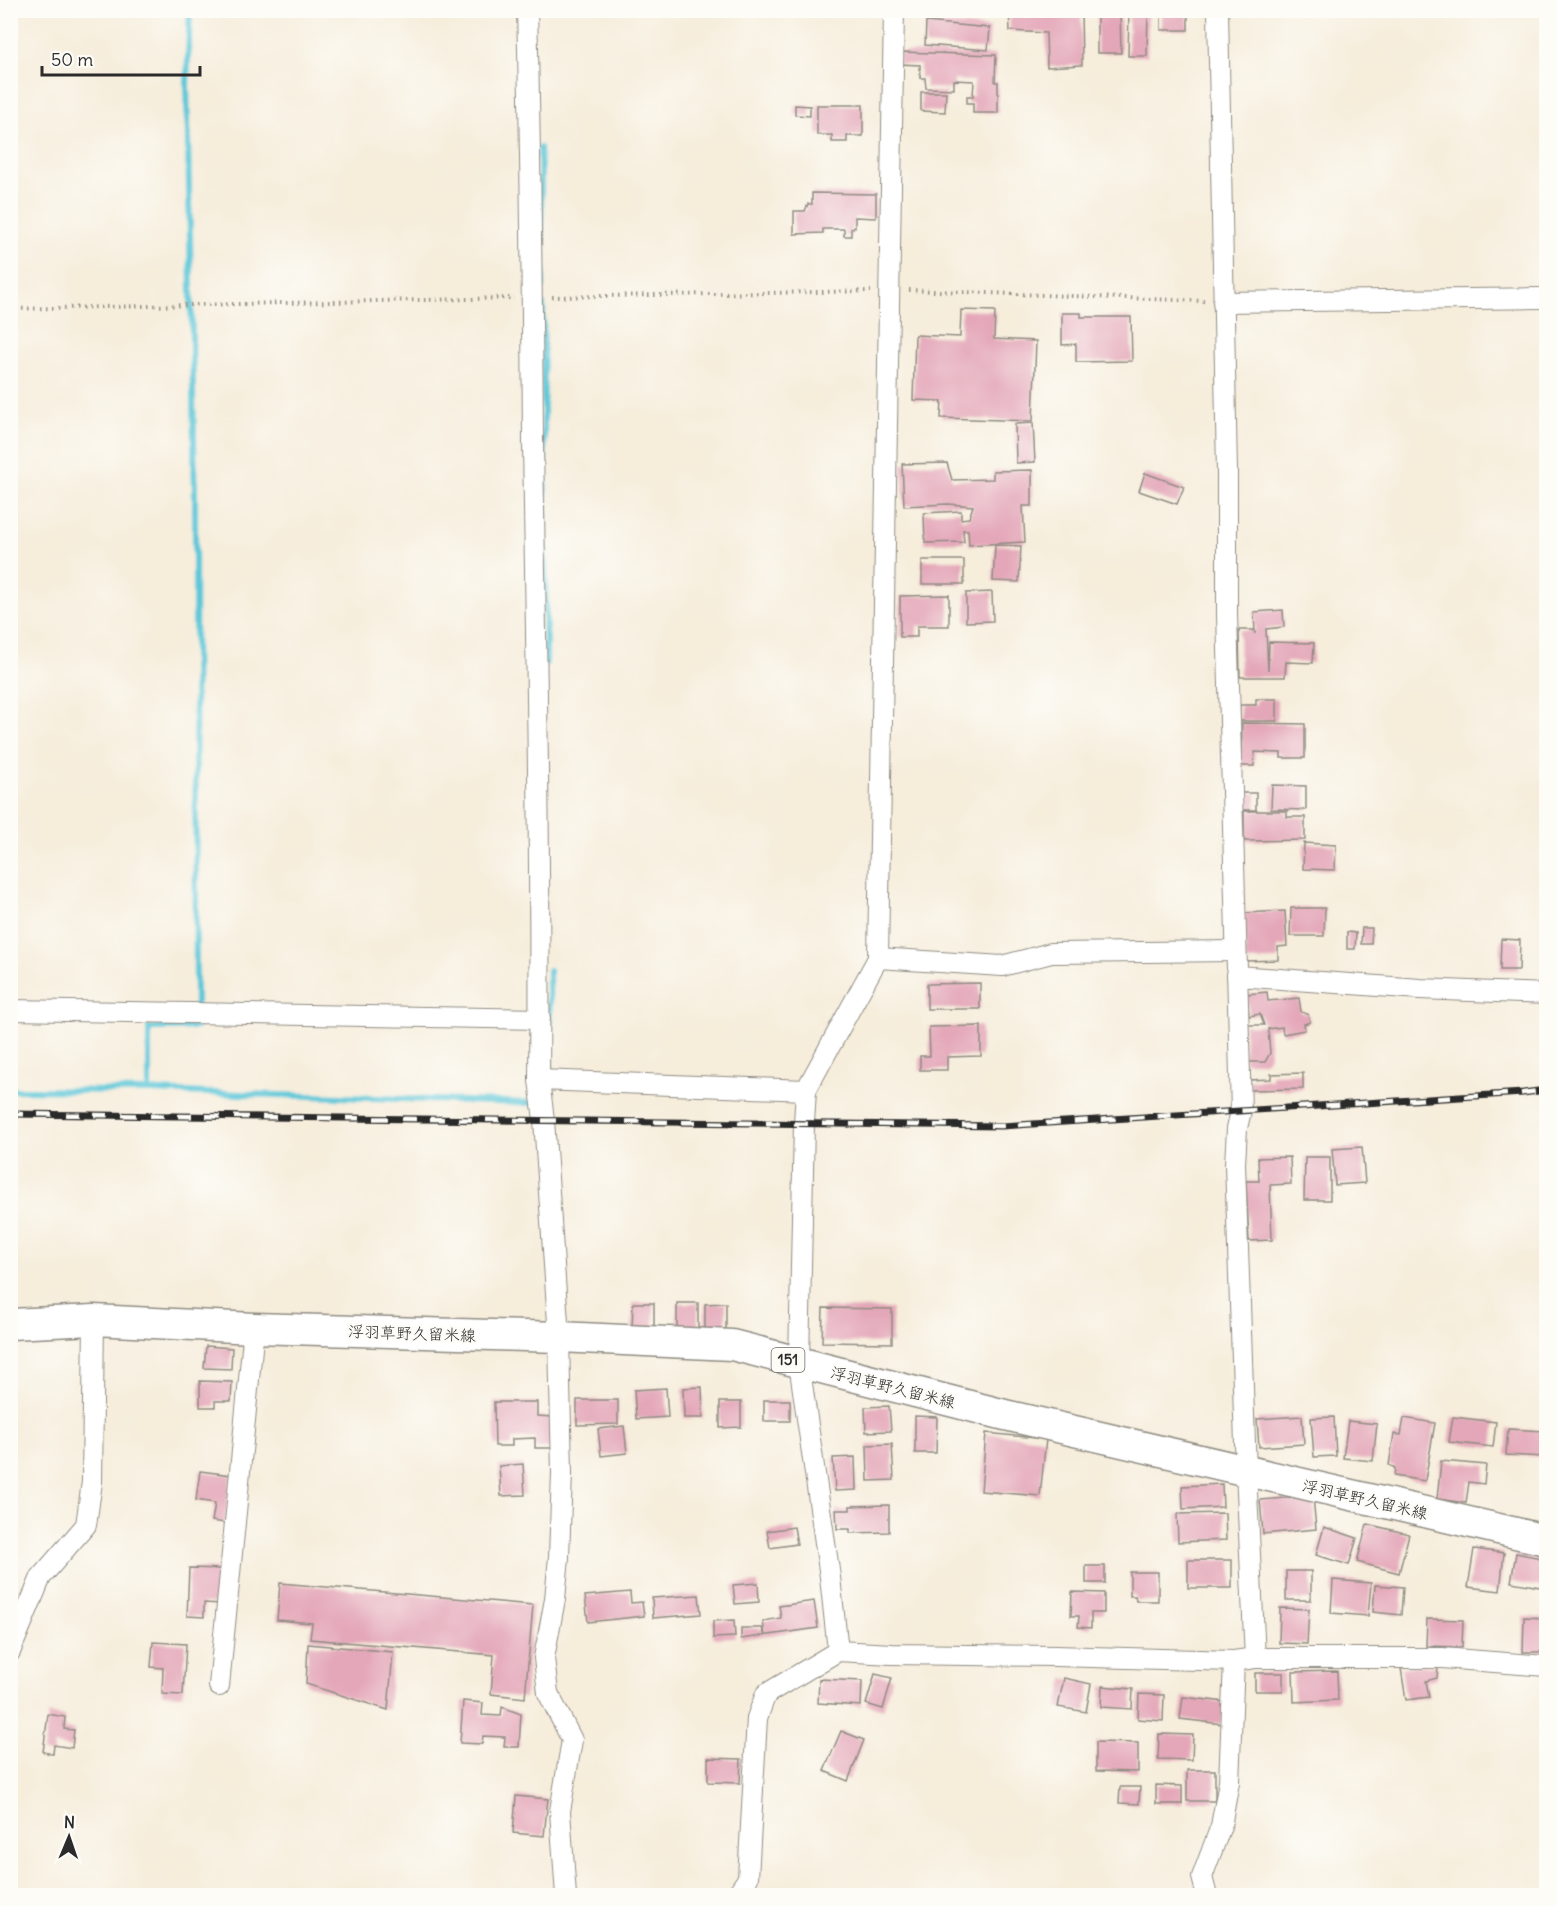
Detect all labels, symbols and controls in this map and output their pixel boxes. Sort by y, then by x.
scale bar [42,39,200,77]
text: 50 m [51,48,93,71]
street label: 浮羽草野久留米線 [348,1321,476,1345]
road number: 151 [772,1348,804,1372]
street label: 浮羽草野久留米線 [828,1362,958,1412]
street label: 浮羽草野久留米線 [1300,1475,1430,1523]
north arrow [39,1807,99,1867]
text: N [64,1812,75,1832]

